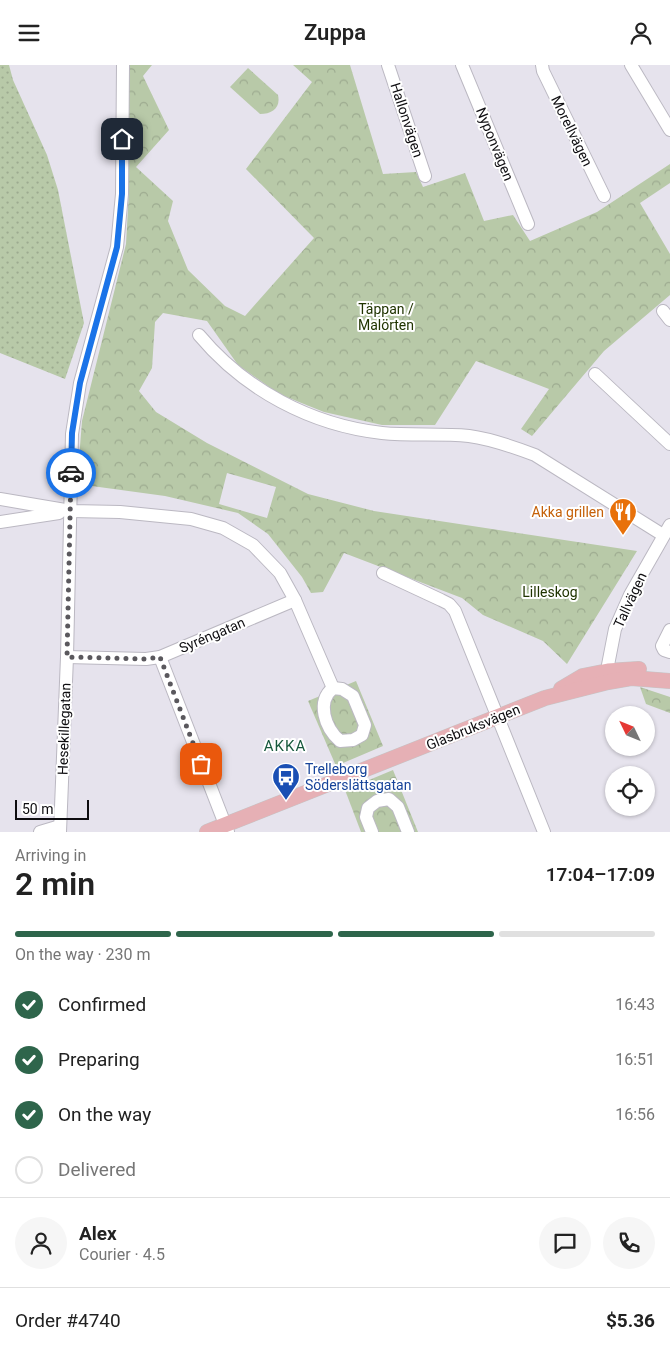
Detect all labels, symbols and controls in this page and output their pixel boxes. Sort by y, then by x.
icon: menu [15,19,43,47]
icon: person [627,19,655,47]
text: Zuppa [304,20,366,45]
street label: Hallonvägen [387,81,427,159]
street label: Morellvägen [548,93,596,169]
street label: Nyponvägen [473,105,517,183]
pin [101,118,143,160]
icon: home [108,125,136,153]
park label: Täppan / Malörten [358,301,414,333]
courier [46,448,96,498]
icon: car [57,459,85,487]
restaurant icon: Akka grillen [608,497,638,536]
place label: Akka grillen [532,504,604,520]
street label: Tallvägen [610,570,650,630]
park label: Lilleskog [522,584,578,600]
street label: Syréngatan [177,614,247,656]
street label: Hesekillegatan [54,683,74,775]
street label: Glasbruksvägen [424,701,522,753]
north arrow [605,706,655,756]
map controls [605,706,655,816]
district label: AKKA [264,737,306,755]
pin [180,743,222,785]
icon: bag [187,750,215,778]
place label: Trelleborg Söderslättsgatan [305,761,411,793]
bus stop icon: Trelleborg Söderslättsgatan [271,762,301,801]
button: locate [605,766,655,816]
scale bar [15,797,89,820]
text: 50 m [22,801,54,817]
text: Arriving in [15,846,86,865]
text: 17:04–17:09 [546,863,655,886]
text: 2 min [15,865,95,903]
text: On the way · 230 m [15,945,151,964]
icon: check [15,991,43,1019]
text: Confirmed [58,993,146,1016]
text: 16:43 [615,995,655,1014]
icon: check [15,1046,43,1074]
text: Preparing [58,1048,140,1071]
text: 16:51 [615,1050,655,1069]
icon: check [15,1101,43,1129]
text: On the way [58,1103,151,1126]
text: 16:56 [615,1105,655,1124]
text: Delivered [58,1158,136,1181]
button: person [15,1217,67,1269]
button: chat [539,1217,591,1269]
button: phone [603,1217,655,1269]
text: Alex [79,1222,117,1245]
text: Courier · 4.5 [79,1245,165,1264]
text: Order #4740 [15,1309,121,1332]
text: $5.36 [606,1309,655,1332]

